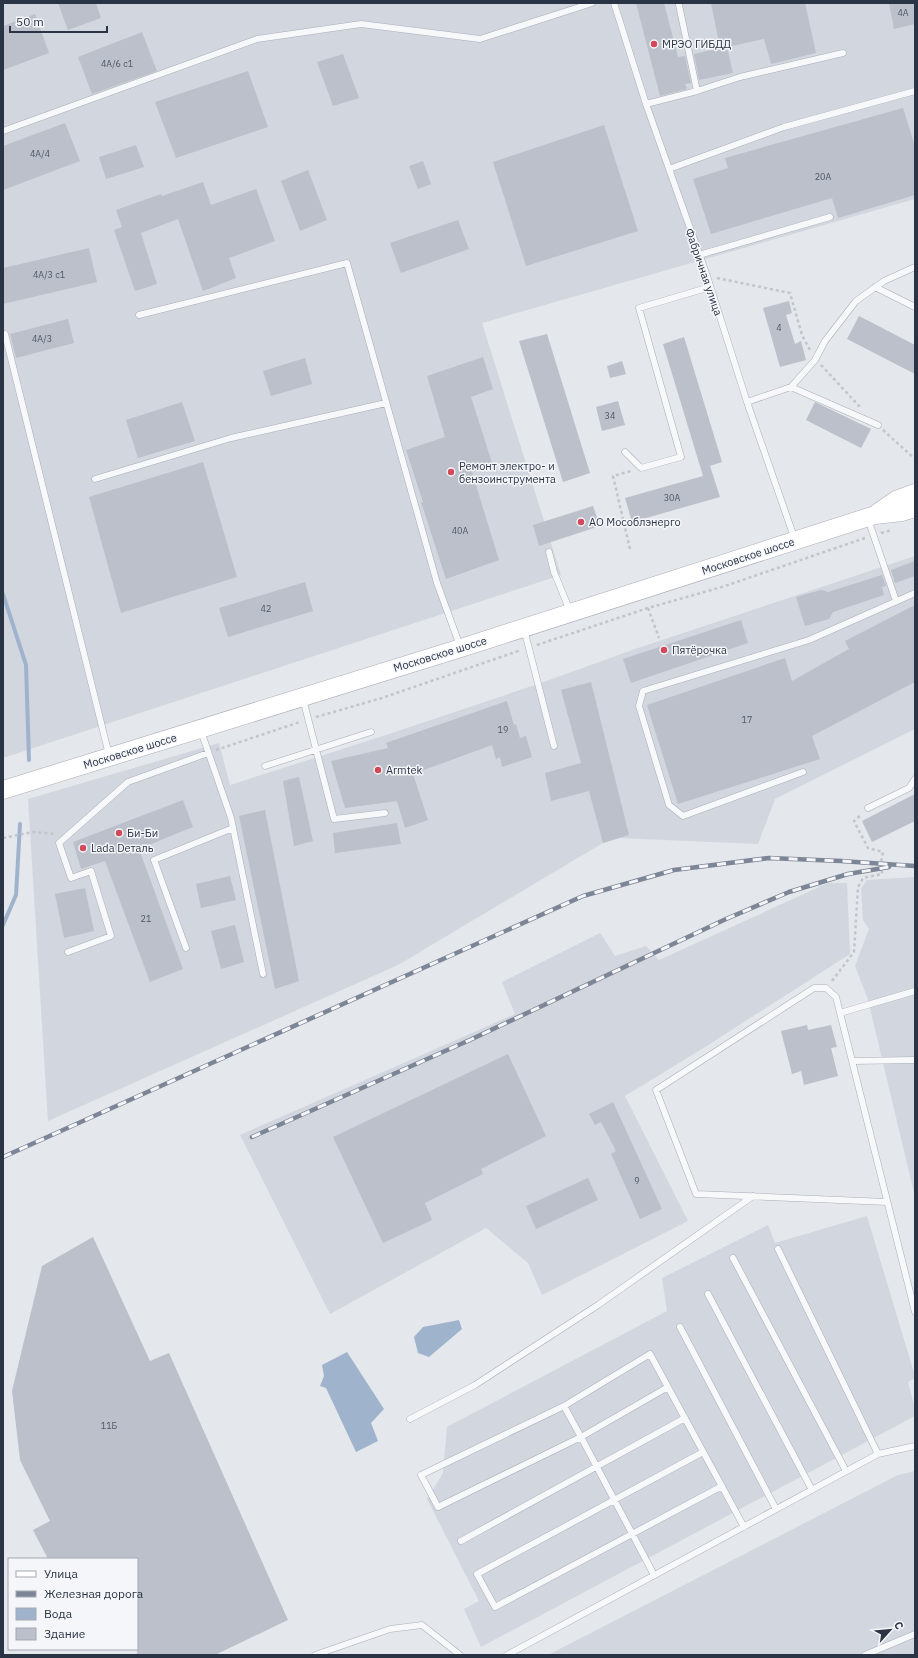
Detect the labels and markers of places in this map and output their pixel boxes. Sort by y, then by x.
place label: МРЭО ГИБДД [662,37,731,51]
marker: МРЭО ГИБДД [649,39,659,49]
place label: Ремонт электро- и бензоинструмента [459,459,556,486]
marker: Ремонт электро- и бензоинструмента [446,467,456,477]
place label: АО Мособлэнерго [589,515,681,529]
marker: АО Мособлэнерго [576,517,586,527]
place label: Пятёрочка [672,643,727,657]
marker: Пятёрочка [659,645,669,655]
place label: Armtek [386,763,423,777]
marker: Armtek [373,765,383,775]
place label: Би-Би [127,826,158,840]
marker: Би-Би [114,828,124,838]
place label: Lada Dеталь [91,841,154,855]
marker: Lada Dеталь [78,843,88,853]

